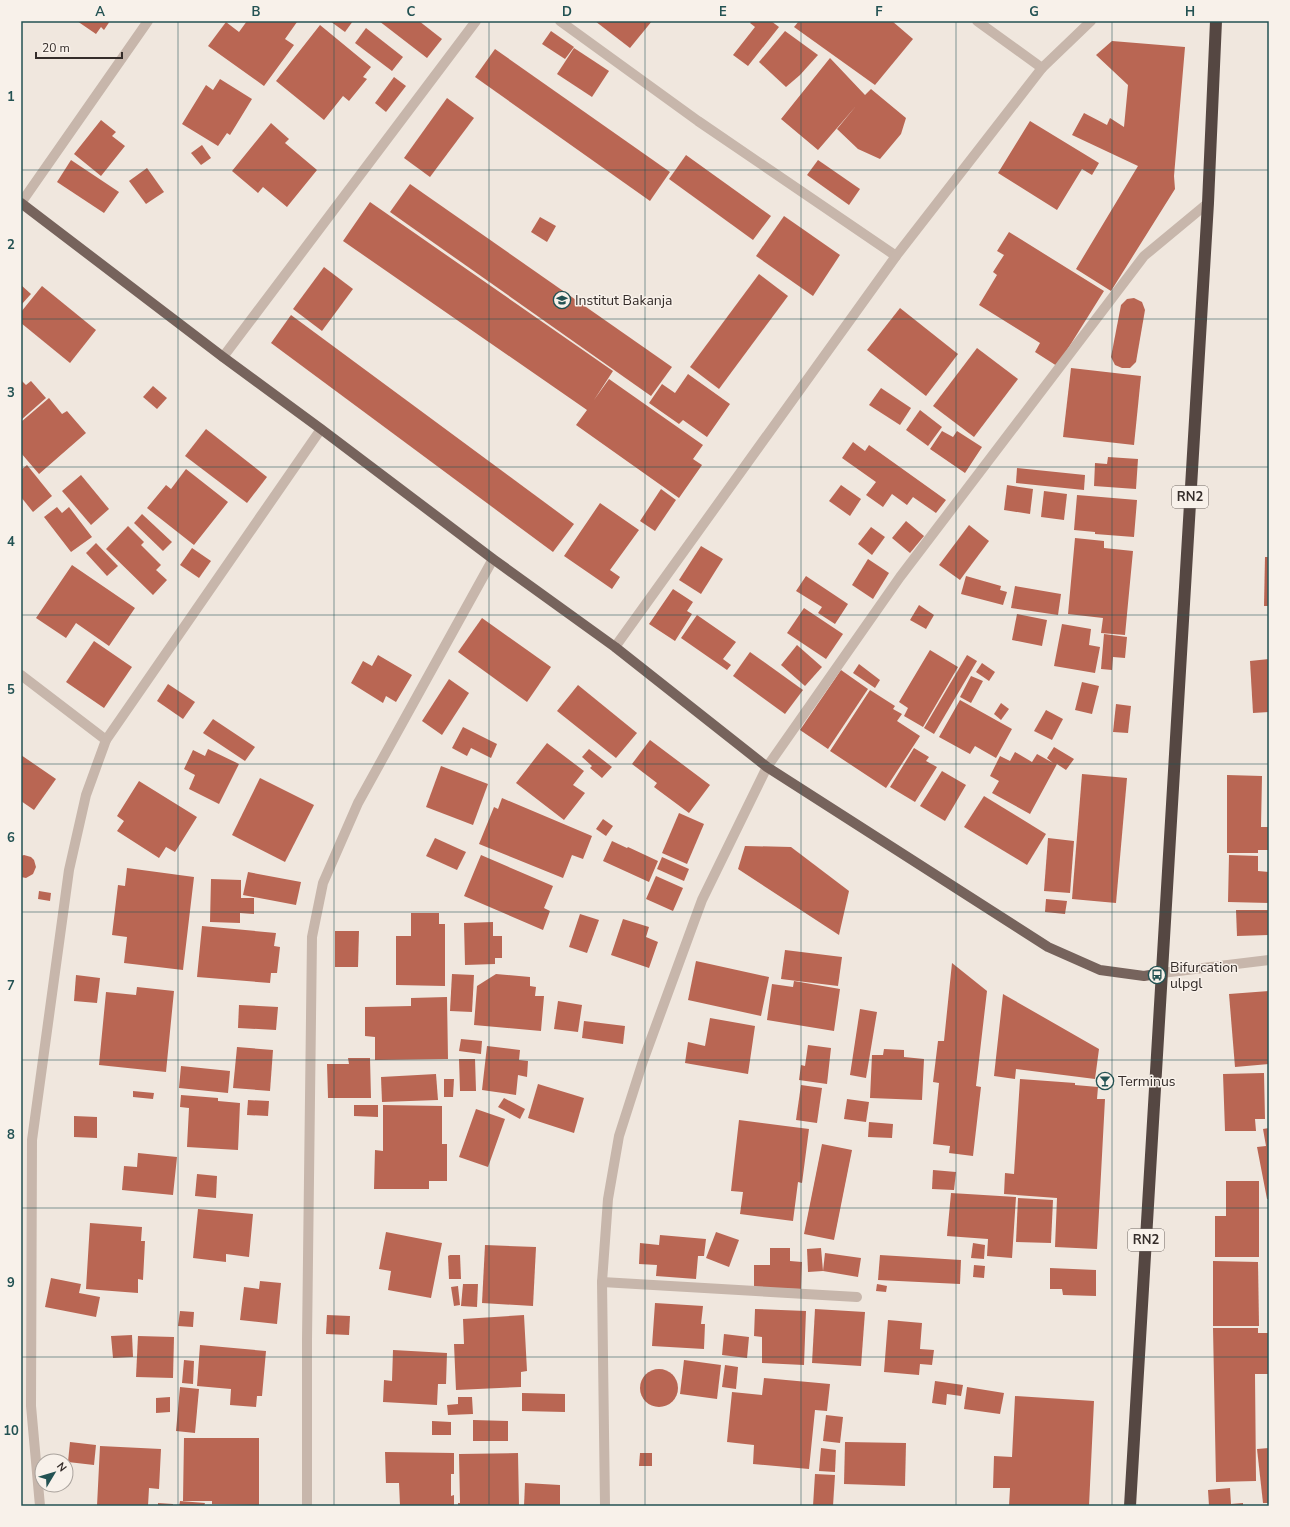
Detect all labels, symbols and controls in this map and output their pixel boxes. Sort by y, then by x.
text: A [95,3,105,21]
text: B [252,3,261,21]
text: C [407,3,416,21]
text: D [562,3,572,21]
text: E [719,3,727,21]
text: F [875,3,883,21]
text: G [1029,3,1039,21]
text: H [1185,3,1195,21]
scale bar [36,34,122,60]
text: 20 m [42,40,70,56]
text: 1 [7,88,15,106]
text: 2 [7,236,15,254]
school or university icon: Institut Bakanja [552,290,572,310]
place label: Institut Bakanja [575,291,673,310]
text: 3 [7,384,15,402]
road number: RN2 [1172,486,1208,508]
text: 4 [7,533,15,551]
text: 5 [7,681,15,699]
text: 6 [7,829,15,847]
place label: Bifurcation ulpgl [1170,958,1238,993]
bus stop icon: Bifurcation ulpgl [1147,965,1167,985]
text: 7 [7,977,15,995]
bar icon: Terminus [1095,1071,1115,1091]
place label: Terminus [1118,1072,1176,1091]
text: 8 [7,1126,15,1144]
road number: RN2 [1128,1229,1164,1251]
text: 9 [7,1274,15,1292]
text: 10 [3,1422,19,1440]
north arrow [34,1453,74,1493]
text: N [53,1459,70,1475]

